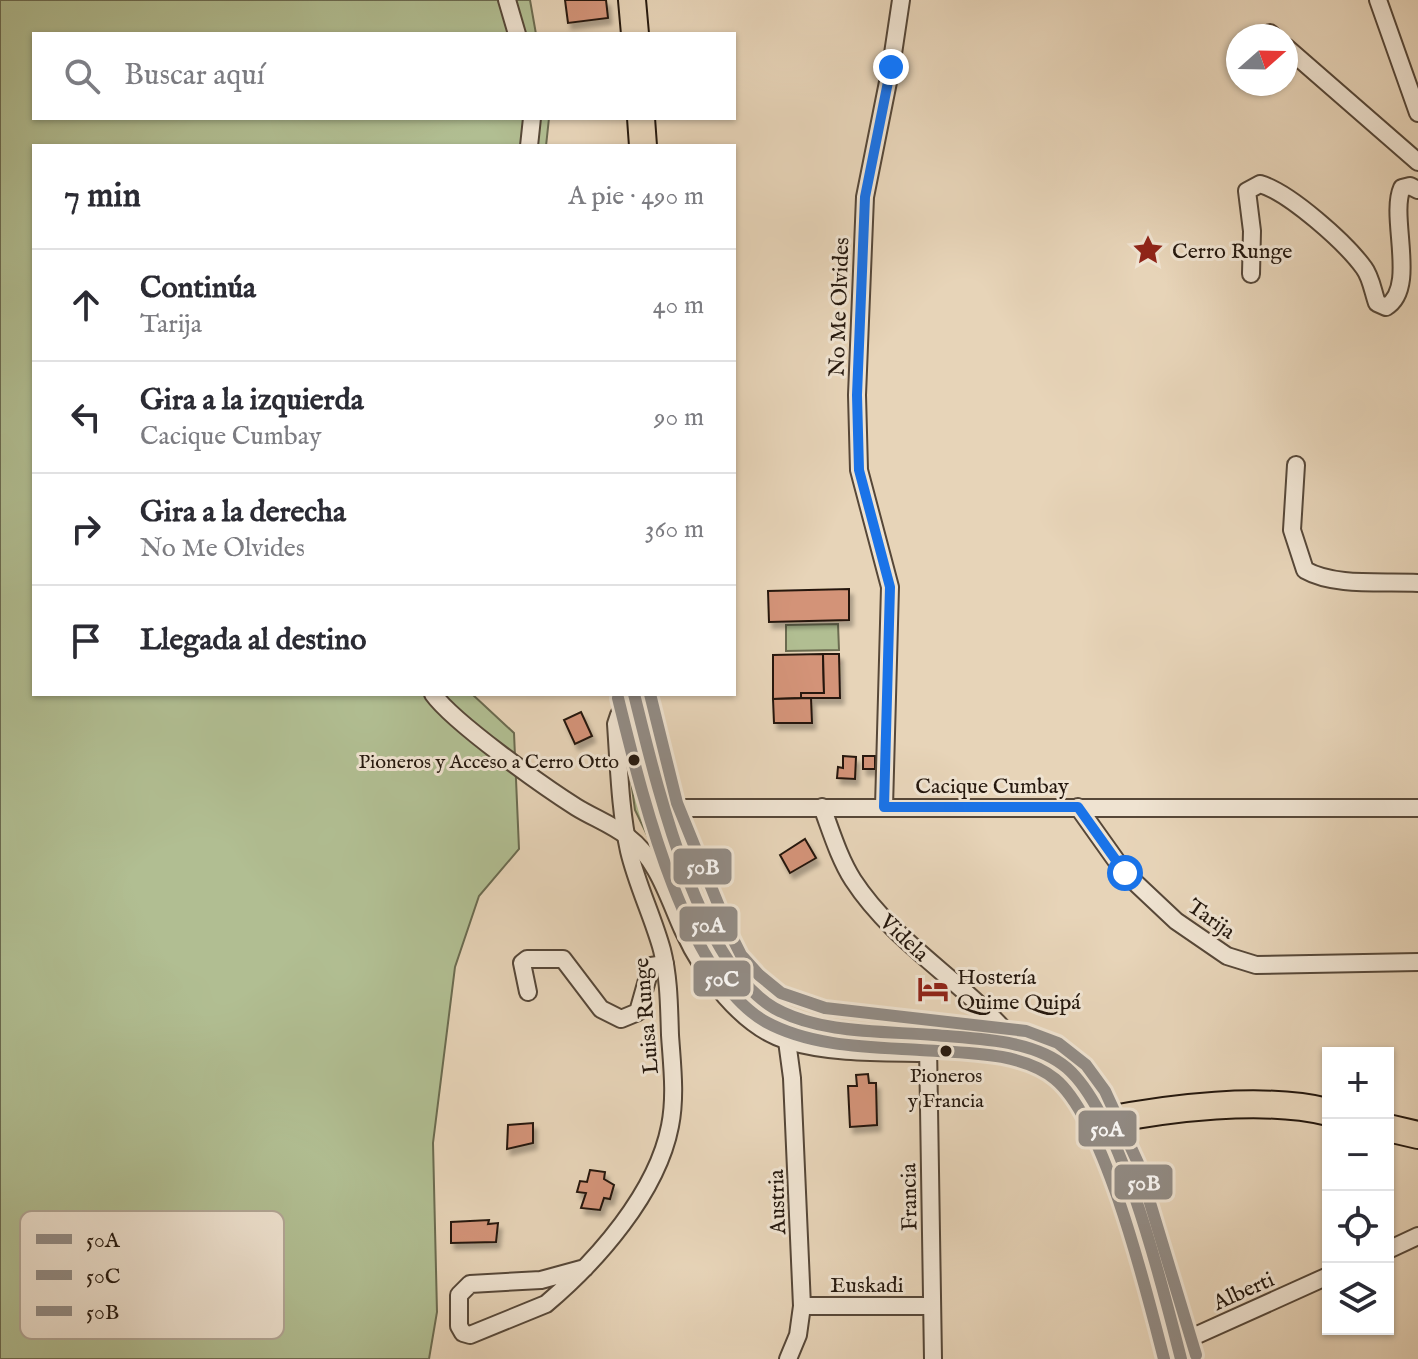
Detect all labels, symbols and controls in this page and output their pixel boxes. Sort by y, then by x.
north arrow [1226,24,1298,96]
search box [32,32,736,120]
route end [873,49,909,85]
icon: search [60,54,104,98]
text: Buscar aquí [124,57,265,95]
text: 7 min [64,175,141,218]
text: A pie · 490 m [568,180,704,213]
place icon: Cerro Runge [1131,233,1165,267]
street label: No Me Olvides [824,237,856,377]
place label: Cerro Runge [1172,238,1292,266]
text: Continúa [140,270,256,308]
icon: ahead [64,283,108,327]
text: 40 m [653,289,704,322]
text: Tarija [140,308,202,341]
text: Gira a la izquierda [140,382,364,420]
icon: left [64,395,108,439]
text: 90 m [654,401,704,434]
text: Cacique Cumbay [140,420,322,453]
text: Gira a la derecha [140,494,346,532]
icon: right [64,507,108,551]
text: 360 m [645,513,704,546]
text: No Me Olvides [140,532,305,565]
icon: arrive [64,619,108,663]
text: Llegada al destino [140,622,366,660]
place label: Pioneros y Acceso a Cerro Otto [359,750,619,775]
marker: Pioneros y Acceso a Cerro Otto [626,752,642,768]
street label: Cacique Cumbay [915,773,1069,801]
line badge: 50B [672,847,733,886]
text: 50B [686,854,720,882]
route start [1107,855,1143,891]
street label: Tarija [1181,893,1241,946]
line badge: 50A [678,905,739,943]
street label: Videla [872,908,935,969]
text: 50A [691,912,726,940]
street label: Luisa Runge [628,956,666,1075]
line badge: 50C [692,959,752,998]
place label: Hostería Quime Quipá [957,964,1081,1017]
text: 50C [705,966,739,994]
hotel icon: Hostería Quime Quipá [916,972,950,1006]
marker: Pioneros y Francia [938,1043,954,1059]
map controls [1322,1047,1394,1335]
button: + [1322,1047,1394,1119]
place label: Pioneros y Francia [907,1064,984,1114]
line badge: 50A [1077,1109,1138,1148]
text: 50A [1090,1116,1125,1144]
button: − [1322,1119,1394,1191]
street label: Francia [895,1162,925,1231]
line badge: 50B [1113,1163,1174,1201]
street label: Austria [763,1168,793,1236]
text: 50B [1127,1170,1161,1198]
button: locate [1322,1191,1394,1263]
legend [20,1211,284,1339]
text: 50A [86,1227,121,1255]
text: 50C [86,1263,120,1291]
button: layers [1322,1263,1394,1335]
street label: Alberti [1208,1266,1279,1318]
street label: Euskadi [830,1272,904,1300]
text: 50B [86,1299,119,1327]

